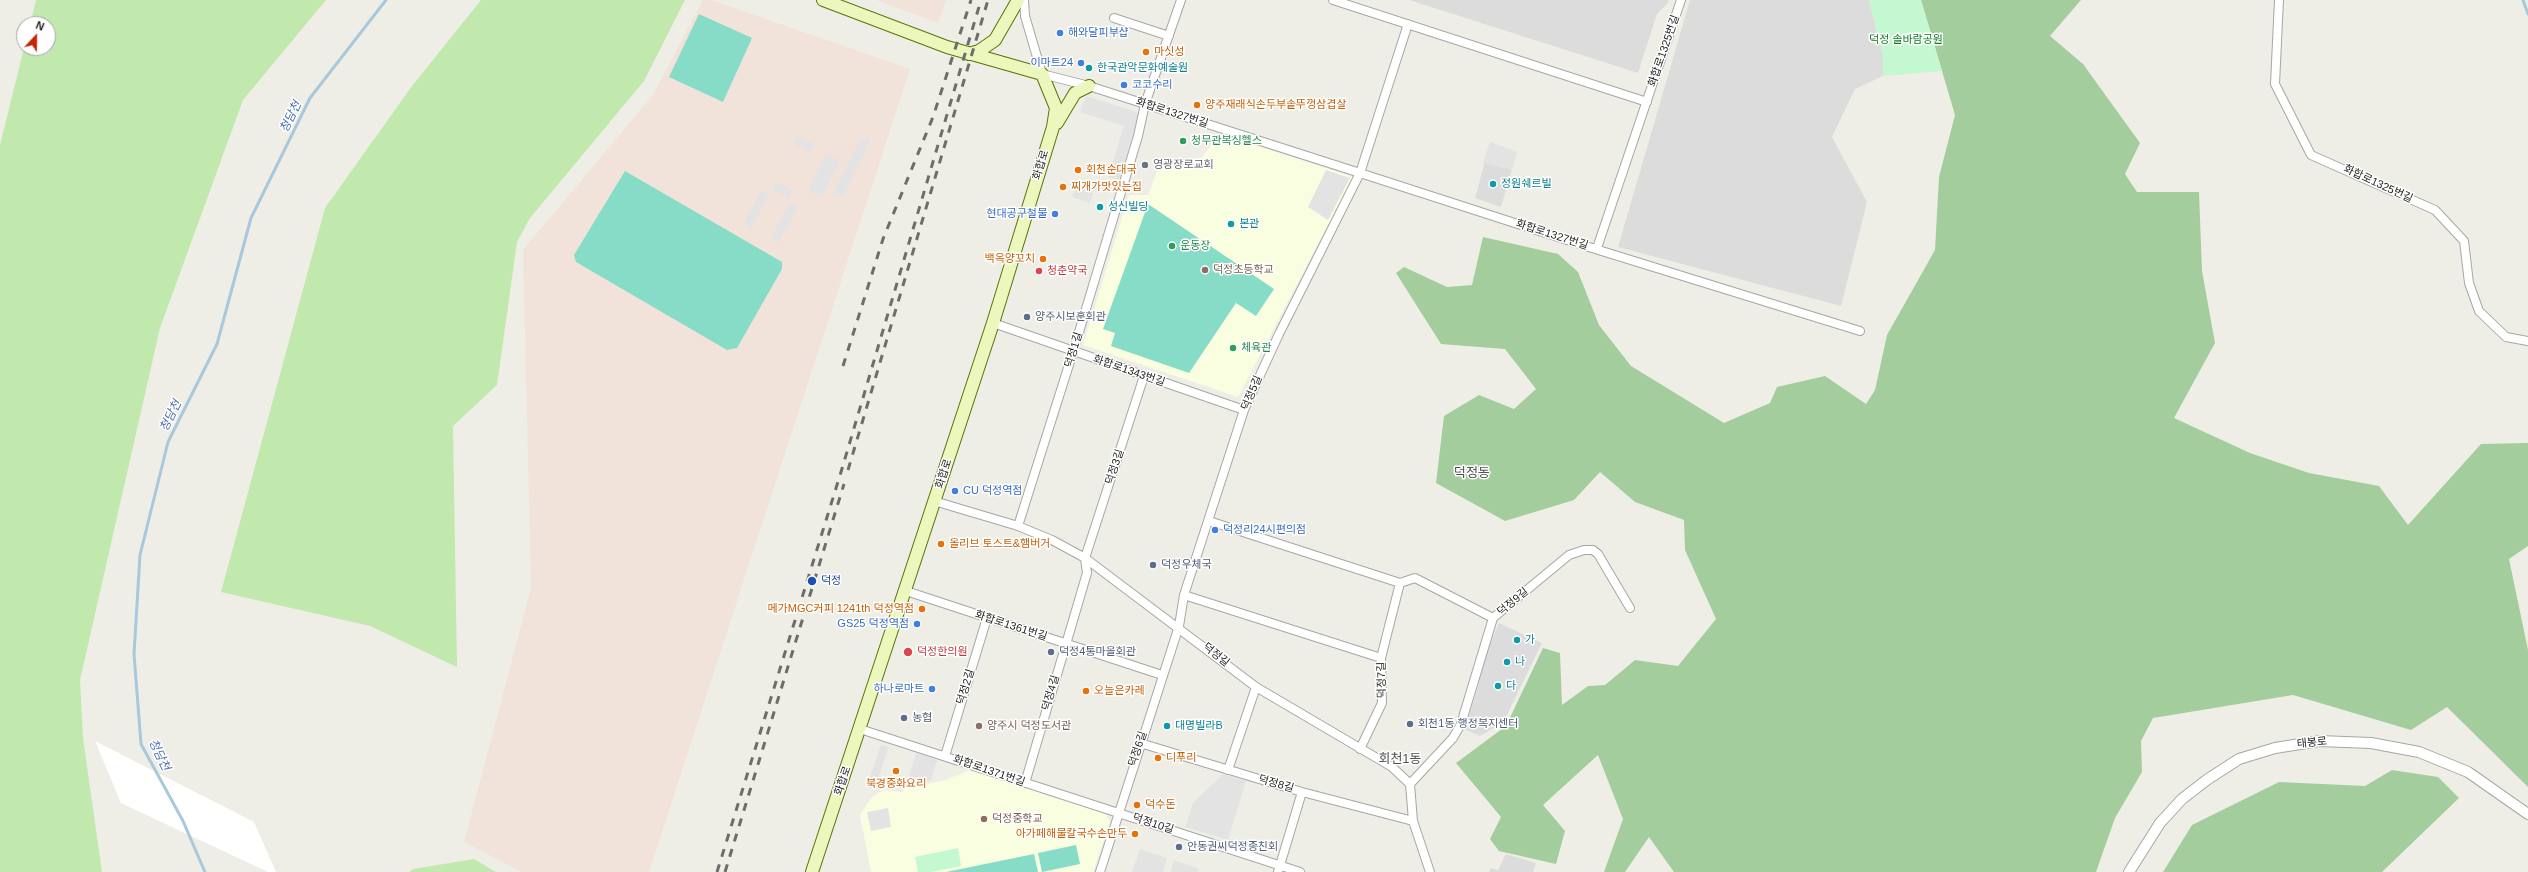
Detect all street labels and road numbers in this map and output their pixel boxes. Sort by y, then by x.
street label: 화합로1325번길 [1646,13,1682,89]
street label: 화합로1327번길 [1134,95,1210,131]
street label: 화합로 [1030,149,1052,181]
street label: 화합로1325번길 [2341,162,2415,206]
street label: 화합로1327번길 [1514,217,1590,253]
street label: 덕정1길 [1062,331,1086,369]
street label: 화합로1343번길 [1091,353,1167,389]
street label: 덕정5길 [1239,374,1265,412]
street label: 덕정3길 [1103,448,1127,486]
street label: 화합로 [933,458,955,490]
street label: 덕정9길 [1495,585,1531,619]
street label: 화합로1361번길 [973,608,1049,644]
street label: 덕정길 [1200,640,1232,670]
street label: 덕정7길 [1375,662,1389,698]
street label: 덕정2길 [954,668,978,706]
street label: 덕정4길 [1040,674,1062,712]
street label: 덕정6길 [1126,730,1150,768]
street label: 태봉로 [2296,735,2328,751]
street label: 화합로1371번길 [951,753,1027,789]
street label: 화합로 [832,764,854,798]
street label: 덕정8길 [1257,773,1295,795]
street label: 덕정10길 [1131,811,1175,837]

